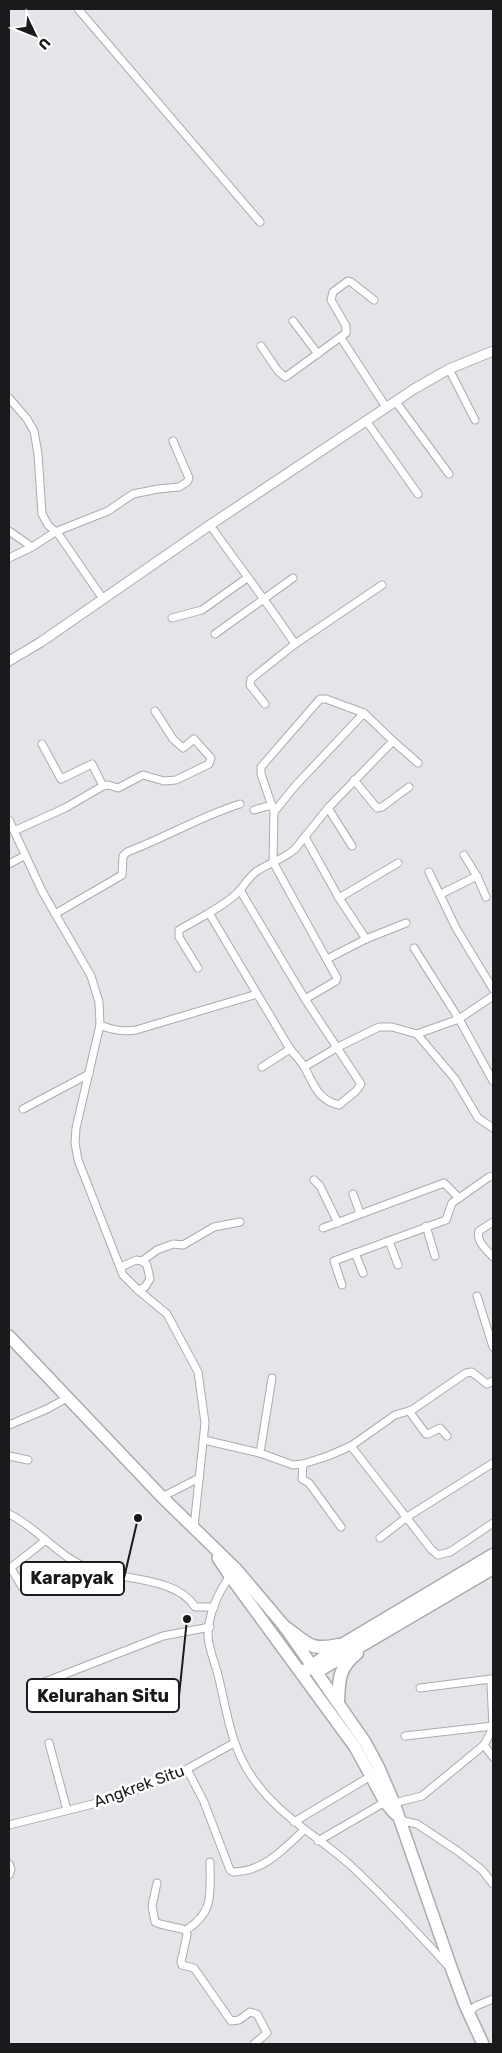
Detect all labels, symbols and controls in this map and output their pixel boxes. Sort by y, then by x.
north arrow [10,10,60,60]
text: U [34,34,54,53]
callout: Karapyak [21,1562,124,1595]
text: Karapyak [30,1567,114,1589]
callout: Kelurahan Situ [27,1679,179,1712]
text: Kelurahan Situ [37,1685,169,1707]
street label: Angkrek Situ [91,1761,187,1811]

